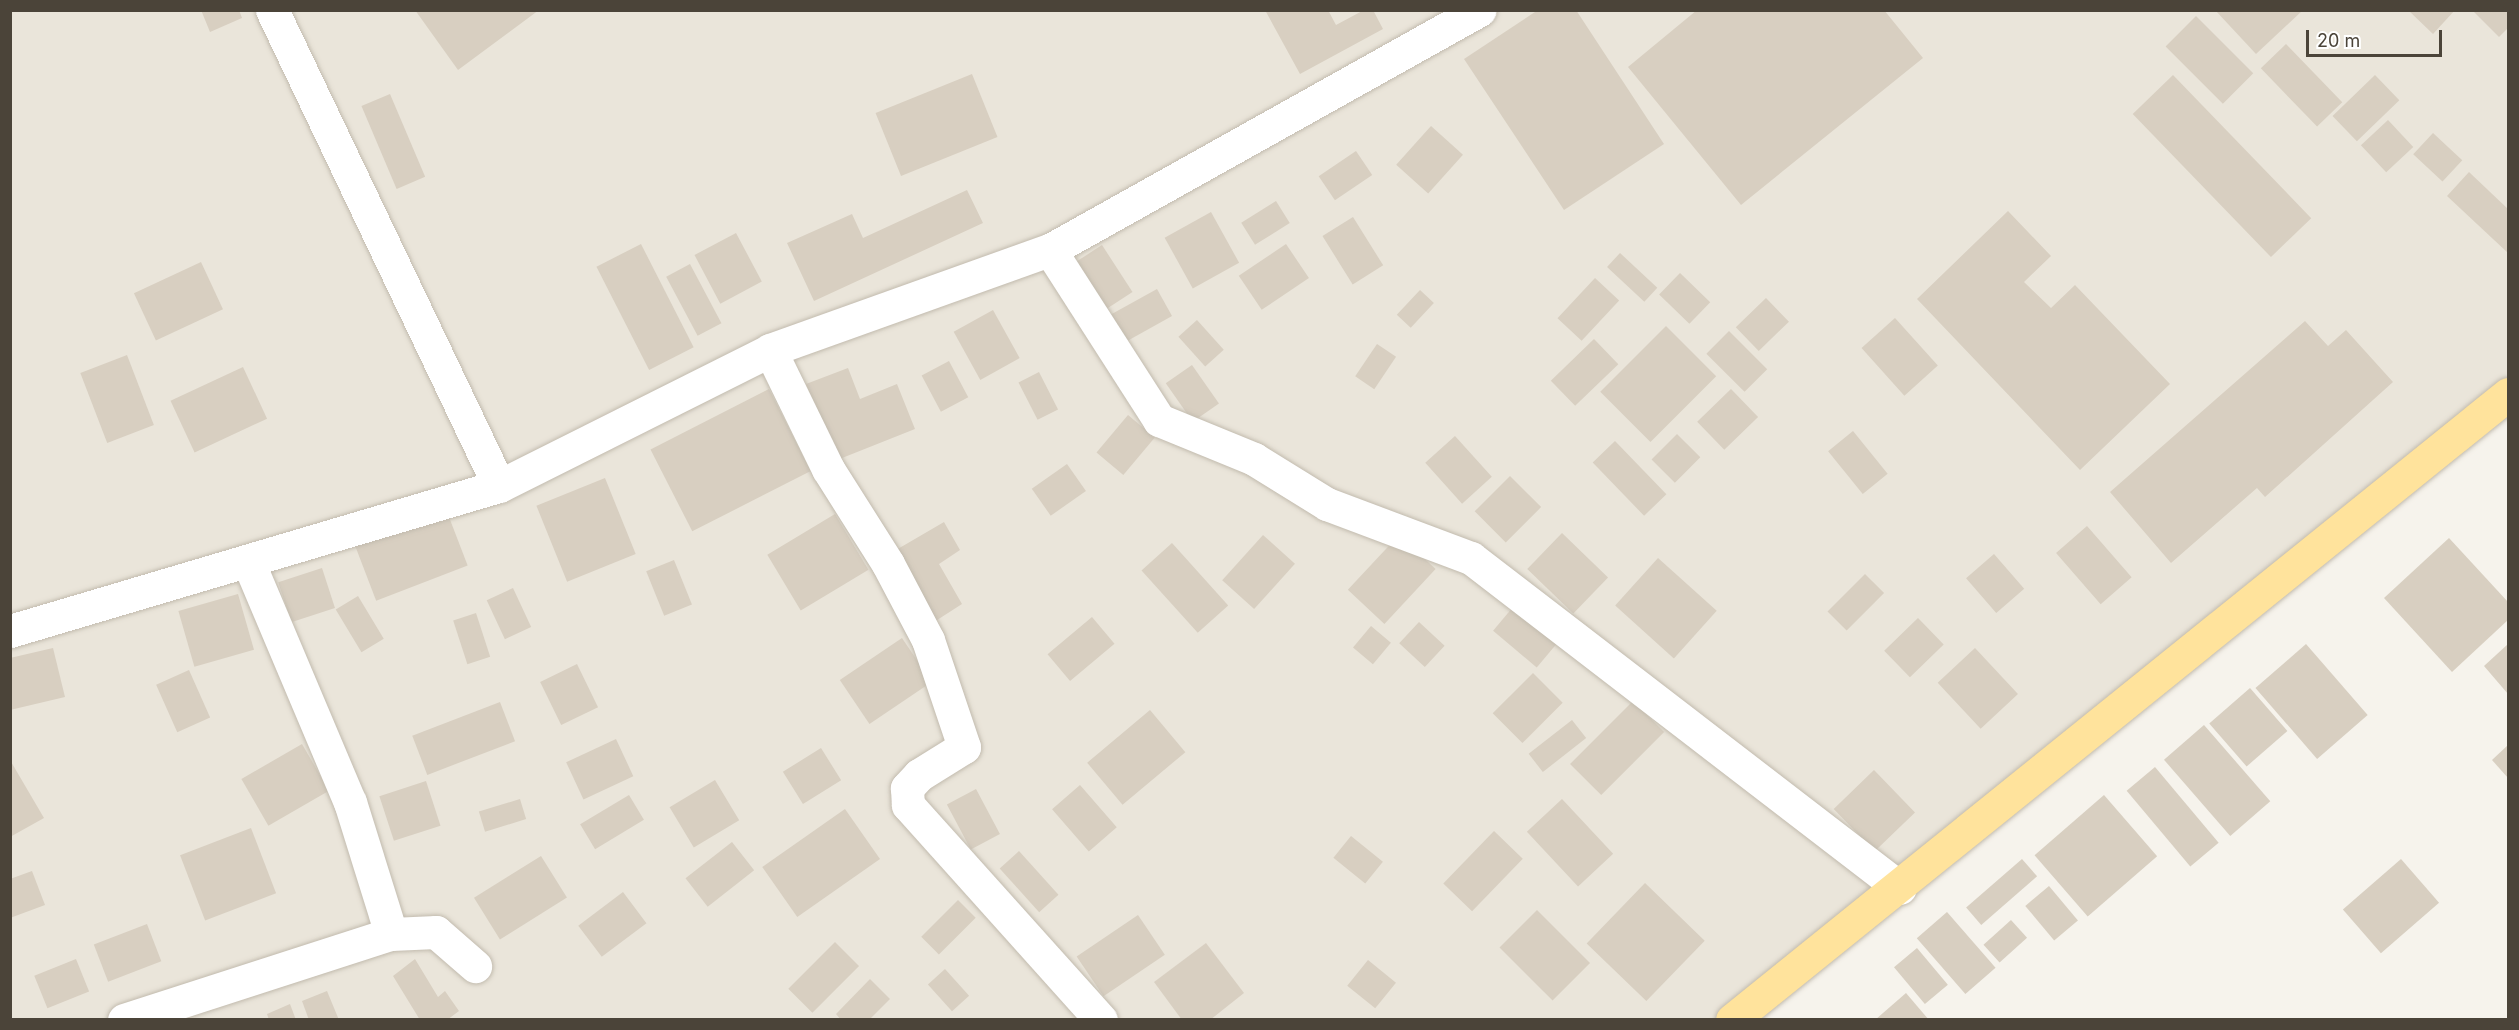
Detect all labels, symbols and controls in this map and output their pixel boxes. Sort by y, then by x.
scale bar [2309,18,2446,56]
text: 20 m [2317,30,2360,51]

